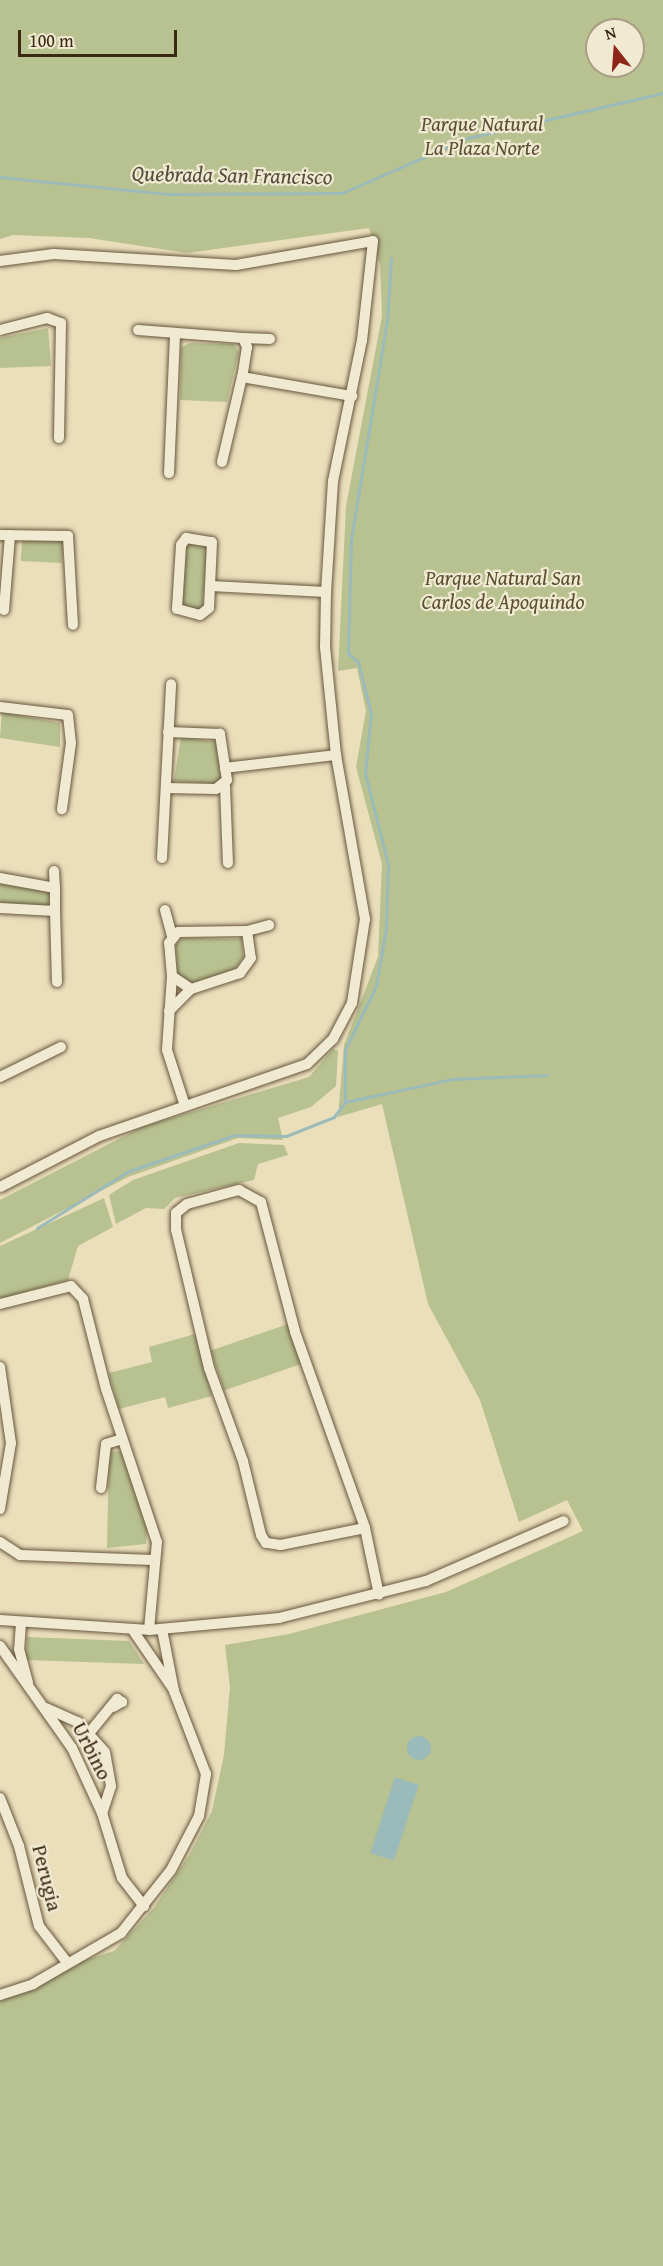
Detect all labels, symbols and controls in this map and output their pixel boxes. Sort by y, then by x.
scale bar [21,18,180,56]
north arrow [585,18,645,78]
text: N [602,20,619,46]
text: 100 m [29,27,74,54]
park label: Parque Natural La Plaza Norte [421,111,543,161]
water label: Quebrada San Francisco [131,160,333,190]
park label: Parque Natural San Carlos de Apoquindo [422,565,584,615]
street label: Urbino [67,1718,117,1784]
street label: Perugia [27,1842,67,1914]

